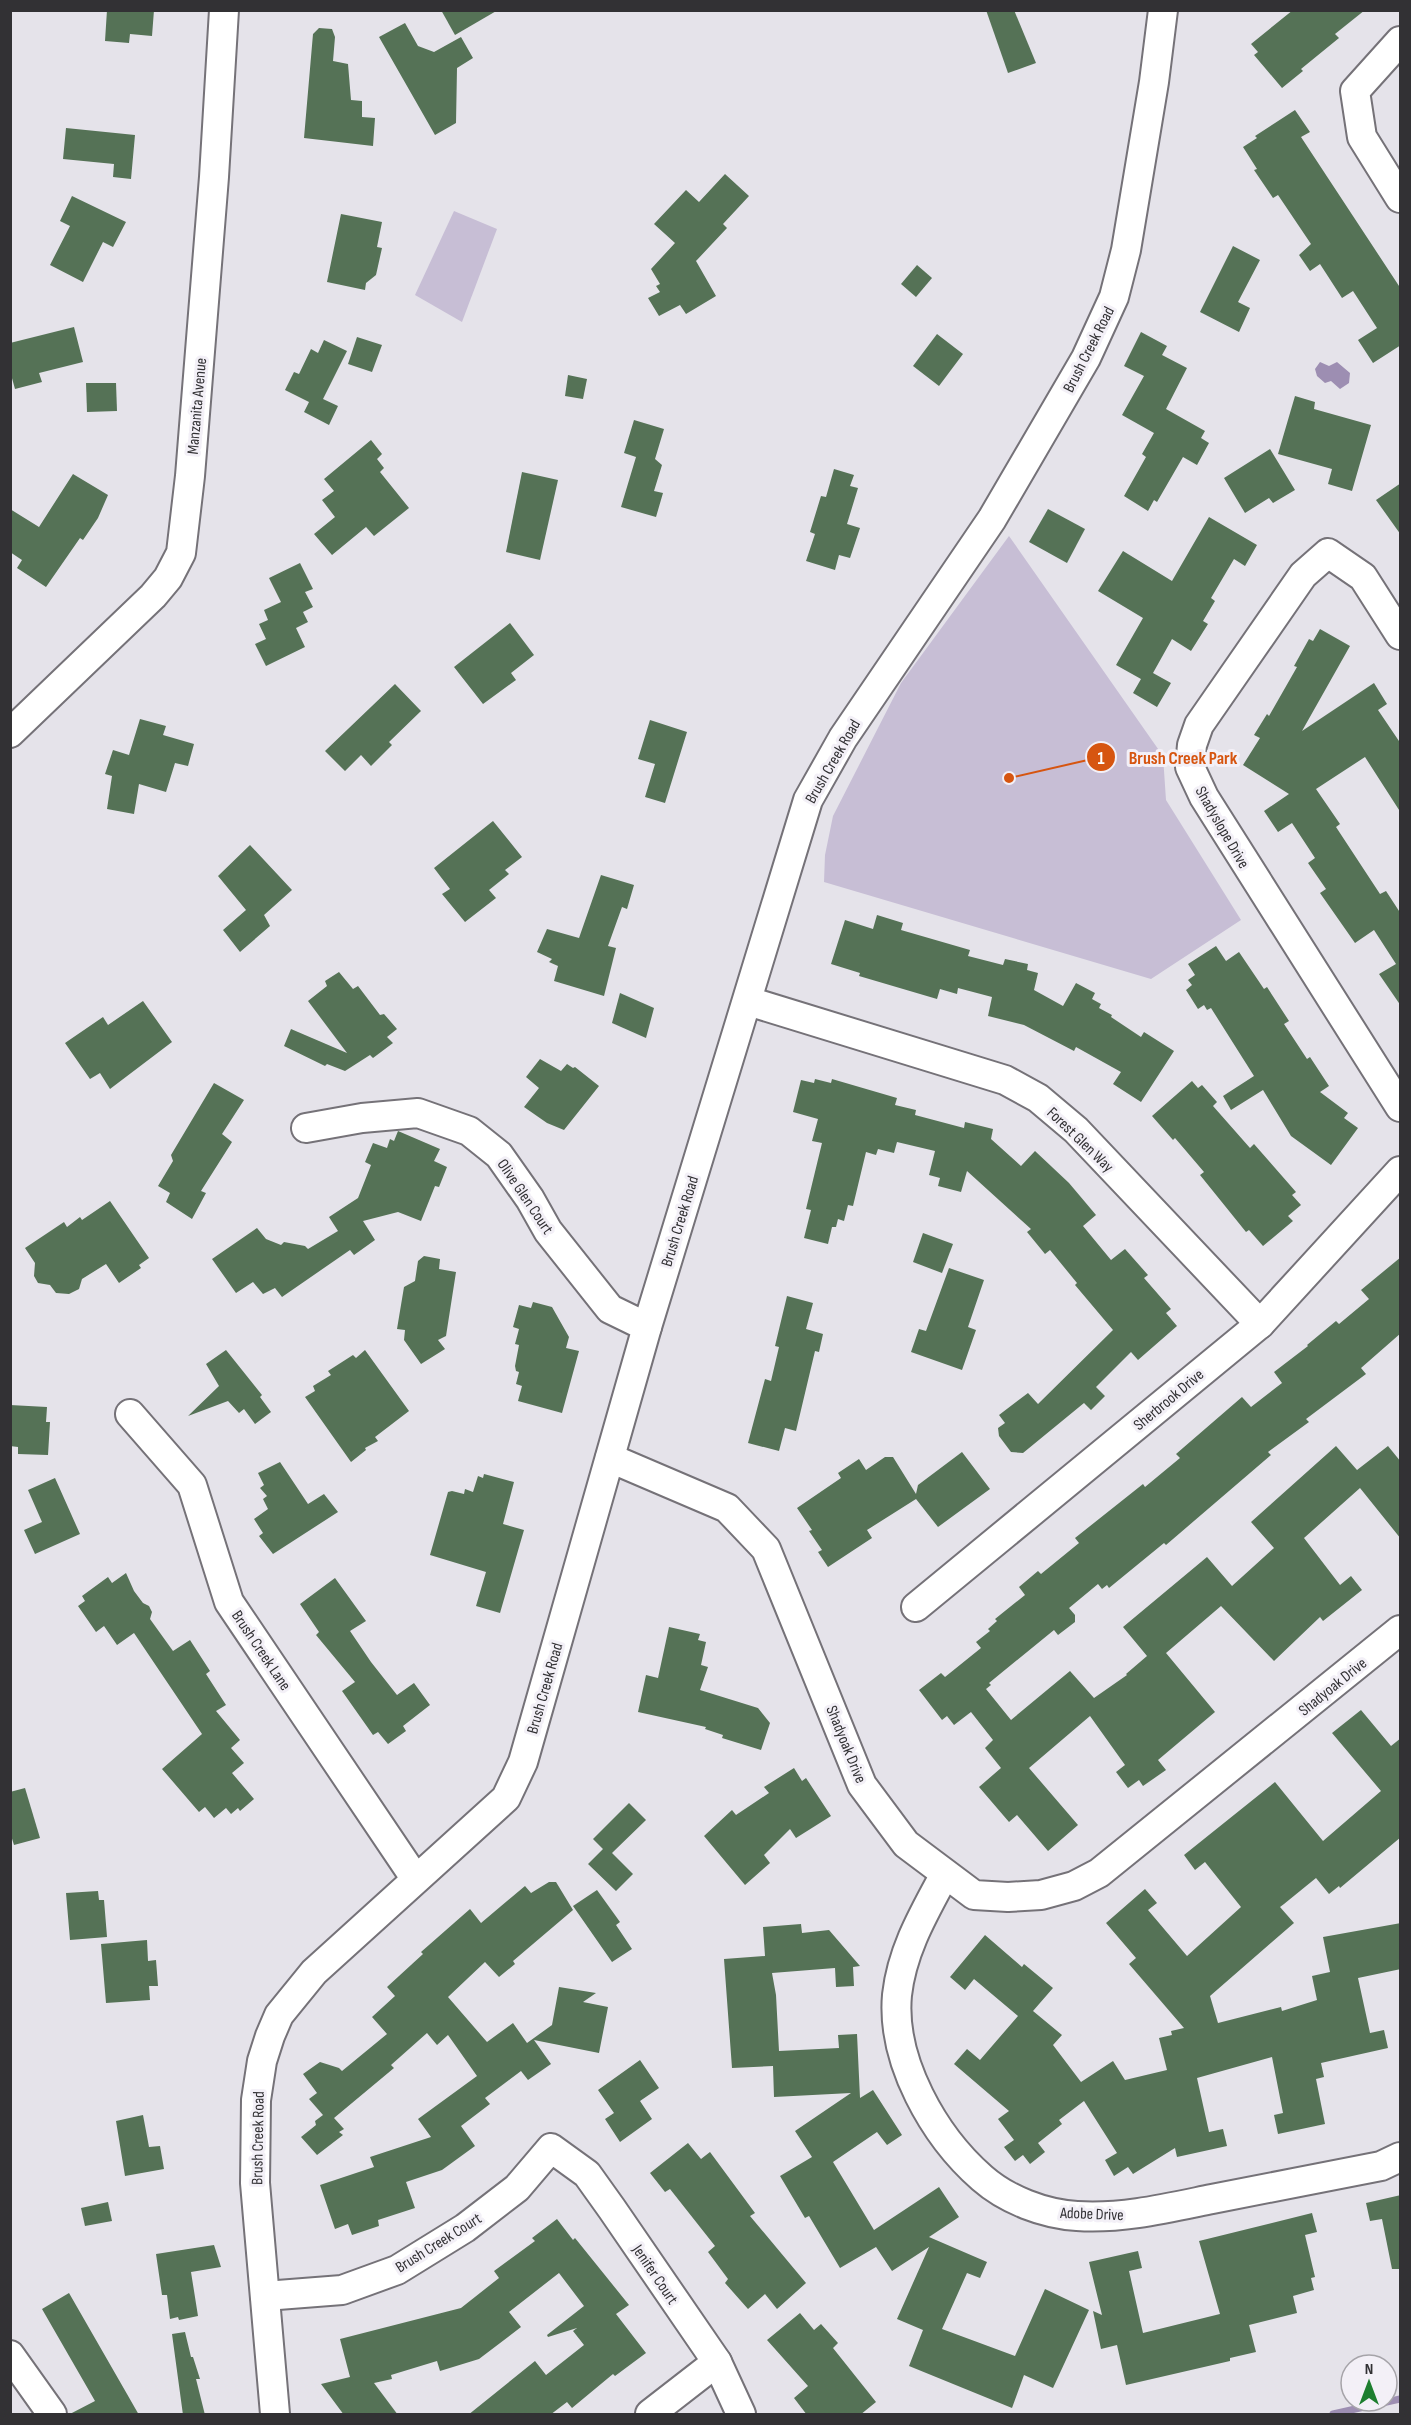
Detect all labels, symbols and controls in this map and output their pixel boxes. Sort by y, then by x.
street label: Brush Creek Road [1060,304,1119,396]
street label: Manzanita Avenue [184,357,211,455]
street label: Brush Creek Road [802,716,865,807]
callout: Brush Creek Park [1086,739,1249,775]
text: 1 [1097,748,1105,769]
text: Brush Creek Park [1129,748,1238,769]
street label: Shadyslope Drive [1191,783,1253,872]
street label: Forest Glen Way [1043,1104,1117,1177]
street label: Olive Glen Court [493,1156,557,1238]
street label: Brush Creek Road [658,1174,703,1269]
street label: Sherbrook Drive [1130,1365,1208,1435]
street label: Brush Creek Lane [227,1607,294,1694]
street label: Brush Creek Road [523,1641,567,1736]
street label: Shadyoak Drive [1295,1654,1371,1720]
street label: Shadyoak Drive [821,1703,870,1786]
street label: Brush Creek Road [248,2091,269,2185]
street label: Adobe Drive [1059,2204,1124,2225]
street label: Brush Creek Court [392,2209,485,2277]
street label: Jenifer Court [627,2241,682,2308]
north arrow [1339,2353,1399,2413]
text: N [1365,2360,1373,2379]

